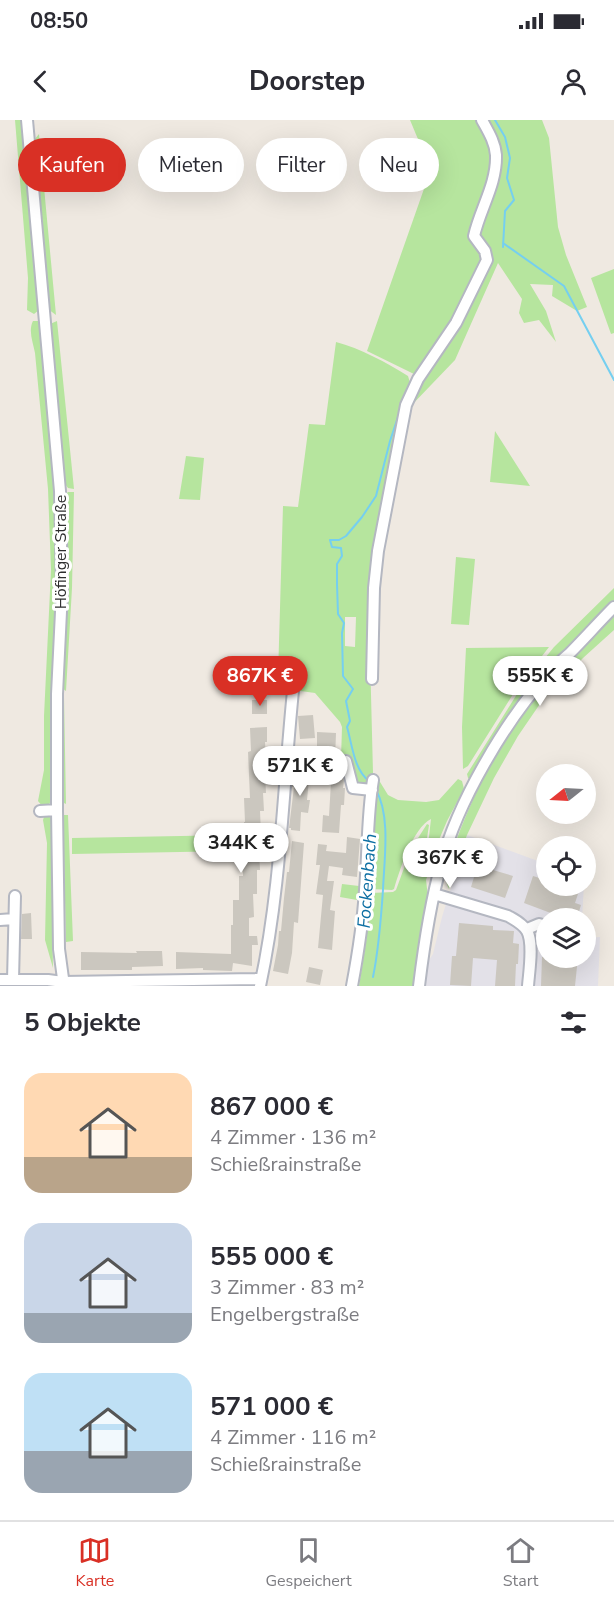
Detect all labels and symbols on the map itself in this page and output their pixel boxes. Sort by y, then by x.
street label: Höfinger Straße [50,495,72,609]
pin: 867K € [211,656,309,707]
pin: 555K € [491,656,589,707]
pin: 571K € [251,746,349,797]
north arrow [536,764,596,824]
pin: 344K € [192,823,290,874]
water label: Fockenbach [352,833,382,929]
pin: 367K € [401,838,499,889]

